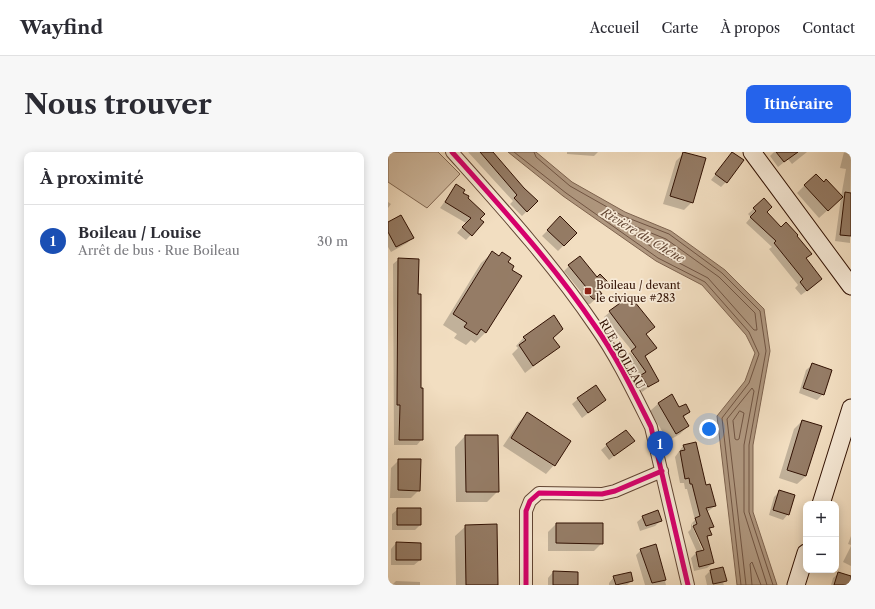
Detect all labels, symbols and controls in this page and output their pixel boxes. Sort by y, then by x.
text: Wayfind [20,16,103,39]
text: Accueil [590,19,640,37]
text: Carte [662,19,698,37]
text: À propos [720,19,780,37]
text: Contact [802,19,855,37]
button: Itinéraire [746,85,851,123]
text: Nous trouver [24,87,212,121]
text: À proximité [40,168,144,188]
water label: Rivière du Chêne [598,204,688,266]
text: Boileau / Louise [78,223,201,242]
text: 1 [50,233,56,249]
text: 30 m [317,233,348,249]
text: Arrêt de bus · Rue Boileau [78,242,240,258]
place label: Boileau / devant le civique #283 [596,278,681,305]
marker: Boileau / devant le civique #283 [583,286,593,296]
street label: RUE BOILEAU [596,316,648,392]
your location [699,419,719,439]
pin: 1 [647,431,673,464]
map controls [803,501,839,573]
button: + [803,501,839,537]
button: − [803,537,839,573]

